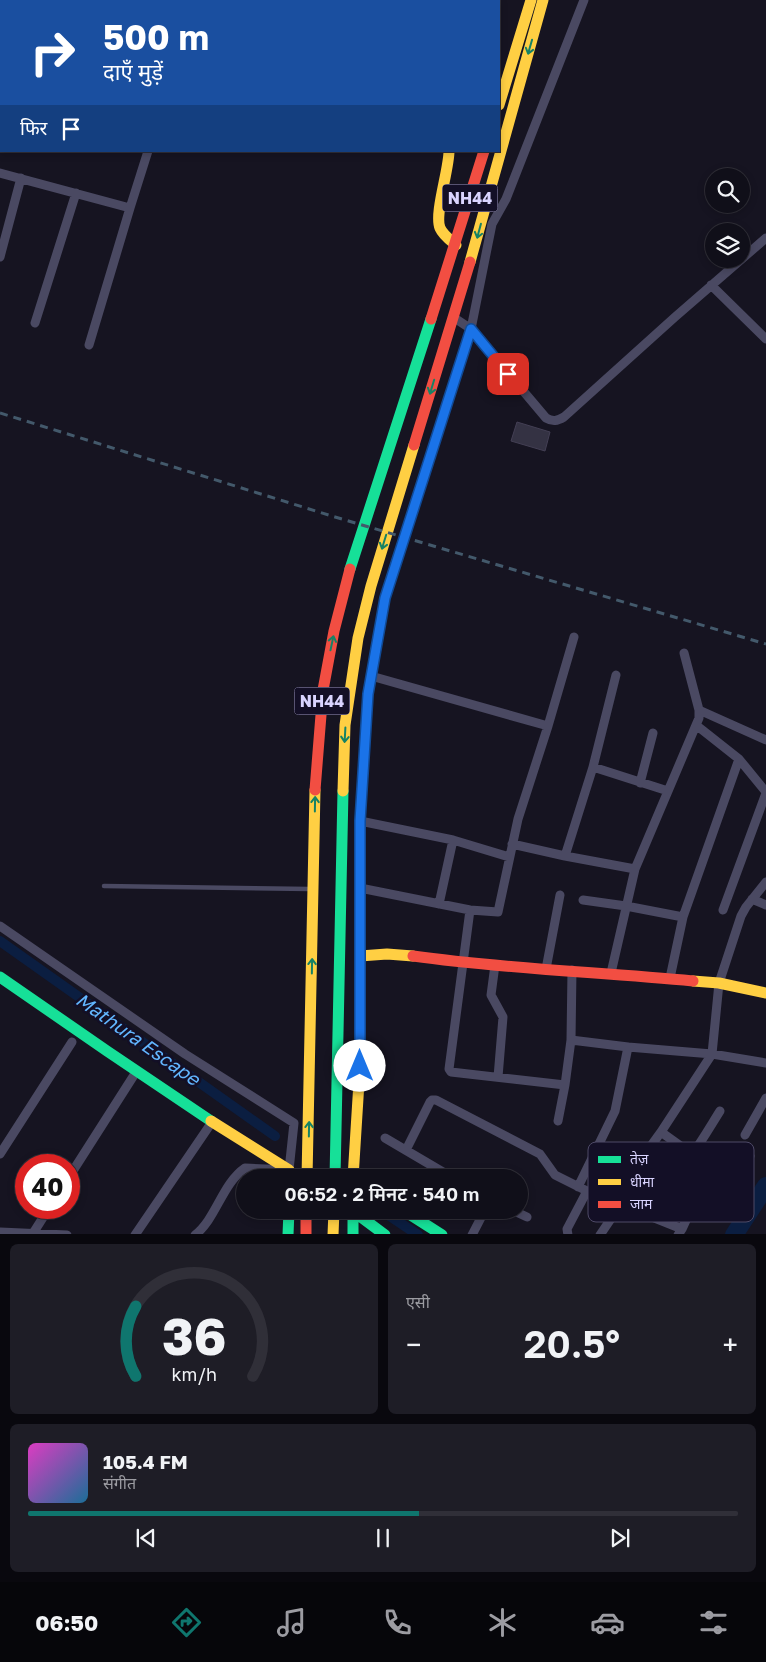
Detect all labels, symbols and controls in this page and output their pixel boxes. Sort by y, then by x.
text: 500 m [103,16,209,58]
icon: right [20,20,85,85]
one-way arrow [524,38,534,54]
text: दाएँ मुड़ें [103,58,163,85]
icon: arrive [57,115,85,143]
text: फिर [20,116,47,139]
map controls [705,168,750,268]
button: search [705,168,750,213]
road number: NH44 [442,184,498,212]
one-way arrow [473,223,483,239]
button: layers [705,223,750,268]
pin [487,353,529,395]
icon: arrive [494,360,522,388]
one-way arrow [426,378,436,394]
one-way arrow [379,534,389,550]
one-way arrow [328,635,337,651]
road number: NH44 [294,688,350,714]
one-way arrow [340,726,350,743]
one-way arrow [310,796,320,812]
one-way arrow [308,959,317,975]
water label: Mathura Escape [72,987,206,1091]
position arrow [333,1039,385,1091]
one-way arrow [304,1121,314,1138]
legend [588,1142,754,1222]
text: तेज़ [630,1150,649,1167]
speed limit sign: 40 [15,1154,80,1219]
text: धीमा [630,1173,655,1190]
text: 06:52 · 2 मिनट · 540 m [285,1182,479,1205]
text: जाम [630,1195,653,1212]
text: एसी [406,1292,430,1312]
text: 36 [162,1304,226,1366]
text: 20.5° [524,1321,620,1366]
text: − [406,1328,421,1361]
text: + [723,1328,738,1361]
text: km/h [171,1363,217,1385]
text: 105.4 FM [103,1450,188,1473]
text: संगीत [103,1473,136,1493]
icon: previous [132,1524,160,1552]
icon: pause [369,1524,397,1552]
icon: next [606,1524,634,1552]
icon: directions [169,1605,204,1640]
icon: music [274,1605,309,1640]
icon: phone [380,1605,415,1640]
icon: climate [485,1605,520,1640]
icon: car [590,1605,625,1640]
icon: filters [696,1605,731,1640]
text: 06:50 [35,1609,98,1636]

